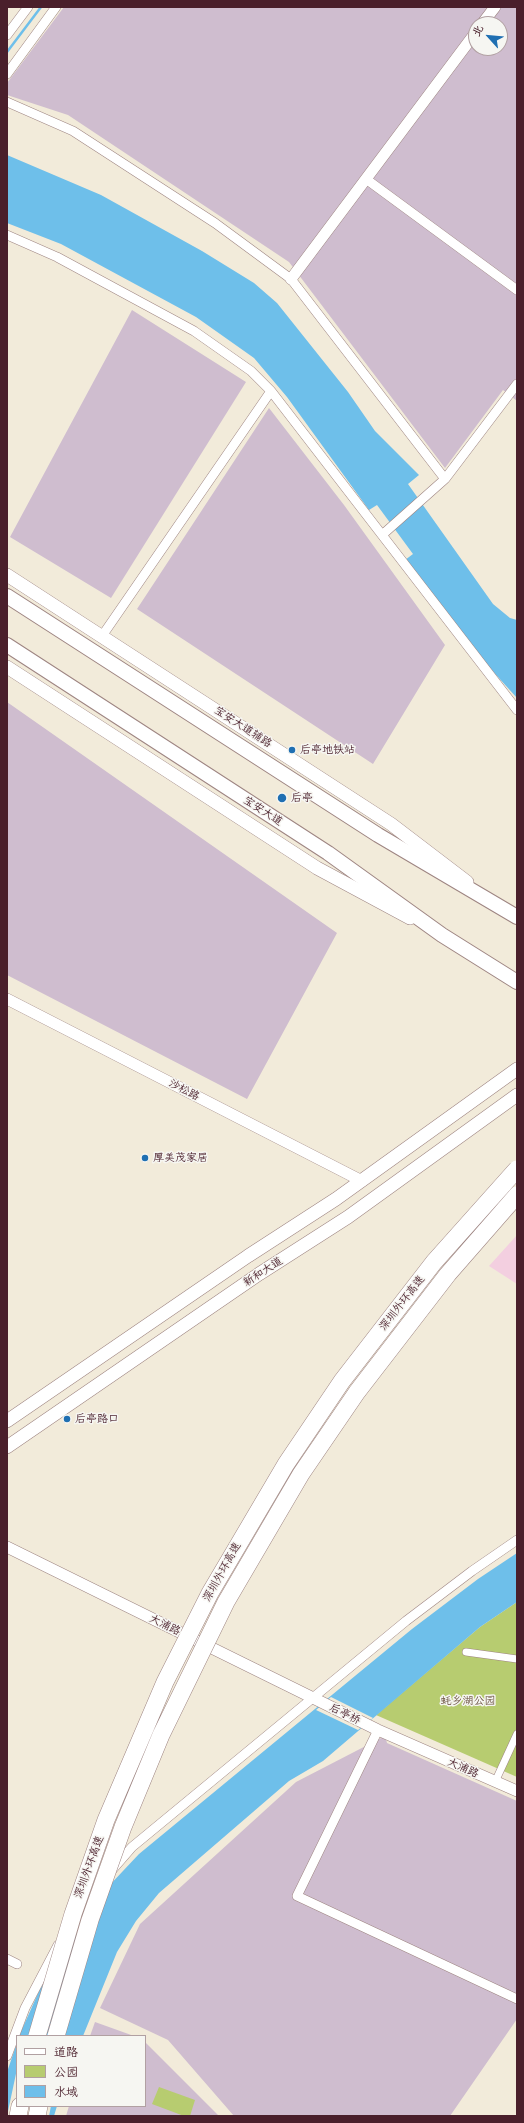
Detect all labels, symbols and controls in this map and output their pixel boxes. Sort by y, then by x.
north arrow [468,16,508,56]
text: 北 [469,23,486,39]
street label: 宝安大道辅路 [212,703,274,751]
place label: 后亭地铁站 [300,743,355,757]
marker: 后亭地铁站 [287,745,297,755]
place label: 后亭 [291,791,313,805]
marker: 后亭 [276,792,288,804]
street label: 宝安大道 [241,793,285,829]
street label: 沙松路 [166,1077,202,1103]
place label: 厚美茂家居 [153,1151,208,1165]
marker: 厚美茂家居 [140,1153,150,1163]
street label: 新和大道 [241,1254,285,1290]
street label: 深圳外环高速 [376,1273,428,1333]
place label: 后亭路口 [75,1412,119,1426]
marker: 后亭路口 [62,1414,72,1424]
street label: 深圳外环高速 [200,1540,244,1604]
street label: 大浦路 [147,1612,183,1638]
park label: 蚝乡湖公园 [441,1694,495,1708]
street label: 后亭桥 [327,1701,363,1727]
street label: 大浦路 [445,1755,481,1781]
street label: 深圳外环高速 [72,1834,106,1900]
legend [16,2035,146,2107]
text: 道路 [54,2045,78,2059]
text: 公园 [54,2065,78,2079]
text: 水域 [54,2085,78,2099]

